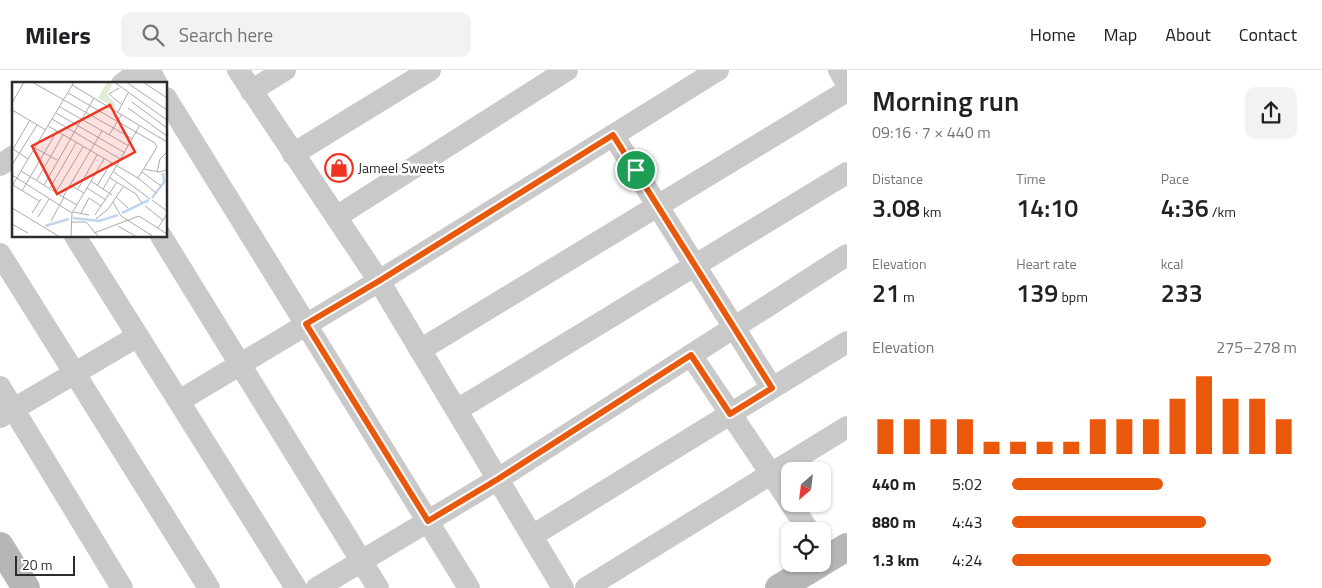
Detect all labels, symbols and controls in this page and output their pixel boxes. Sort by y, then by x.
search box [121,12,471,57]
text: Milers [25,17,91,53]
text: Search here [179,20,273,49]
icon: search [139,21,167,49]
text: Home [1030,21,1076,48]
text: Map [1104,21,1137,48]
text: About [1165,21,1211,48]
text: Contact [1239,21,1297,48]
text: Morning run [872,79,1019,122]
inset map [12,82,168,238]
button: share [1245,87,1297,139]
text: 09:16 · 7 × 440 m [872,120,991,144]
pin [615,149,657,191]
shop icon: Jameel Sweets [324,153,354,183]
icon: arrive [622,156,650,184]
place label: Jameel Sweets [358,157,445,178]
text: Distance [872,168,923,189]
text: Time [1016,168,1046,189]
text: Pace [1161,168,1189,189]
text: 3.08 [872,189,920,227]
text: 14:10 [1016,189,1078,227]
text: 4:36 [1161,189,1209,227]
text: km [920,201,941,222]
text: /km [1209,201,1236,222]
text: Elevation [872,253,926,274]
text: Heart rate [1016,253,1076,274]
text: kcal [1161,253,1184,274]
text: 21 [872,274,900,312]
text: 139 [1016,274,1058,312]
text: 233 [1161,274,1203,312]
text: m [900,286,915,307]
text: bpm [1058,286,1088,307]
text: Elevation [872,335,934,359]
text: 275–278 m [1216,335,1297,359]
north arrow [781,462,831,512]
map controls [781,462,831,572]
text: 440 m [872,472,916,496]
text: 5:02 [952,472,982,496]
text: 880 m [872,510,916,534]
text: 4:43 [952,510,982,534]
button: locate [781,522,831,572]
text: 1.3 km [872,548,919,572]
text: 4:24 [952,548,982,572]
scale bar [15,553,75,576]
text: 20 m [22,554,52,575]

